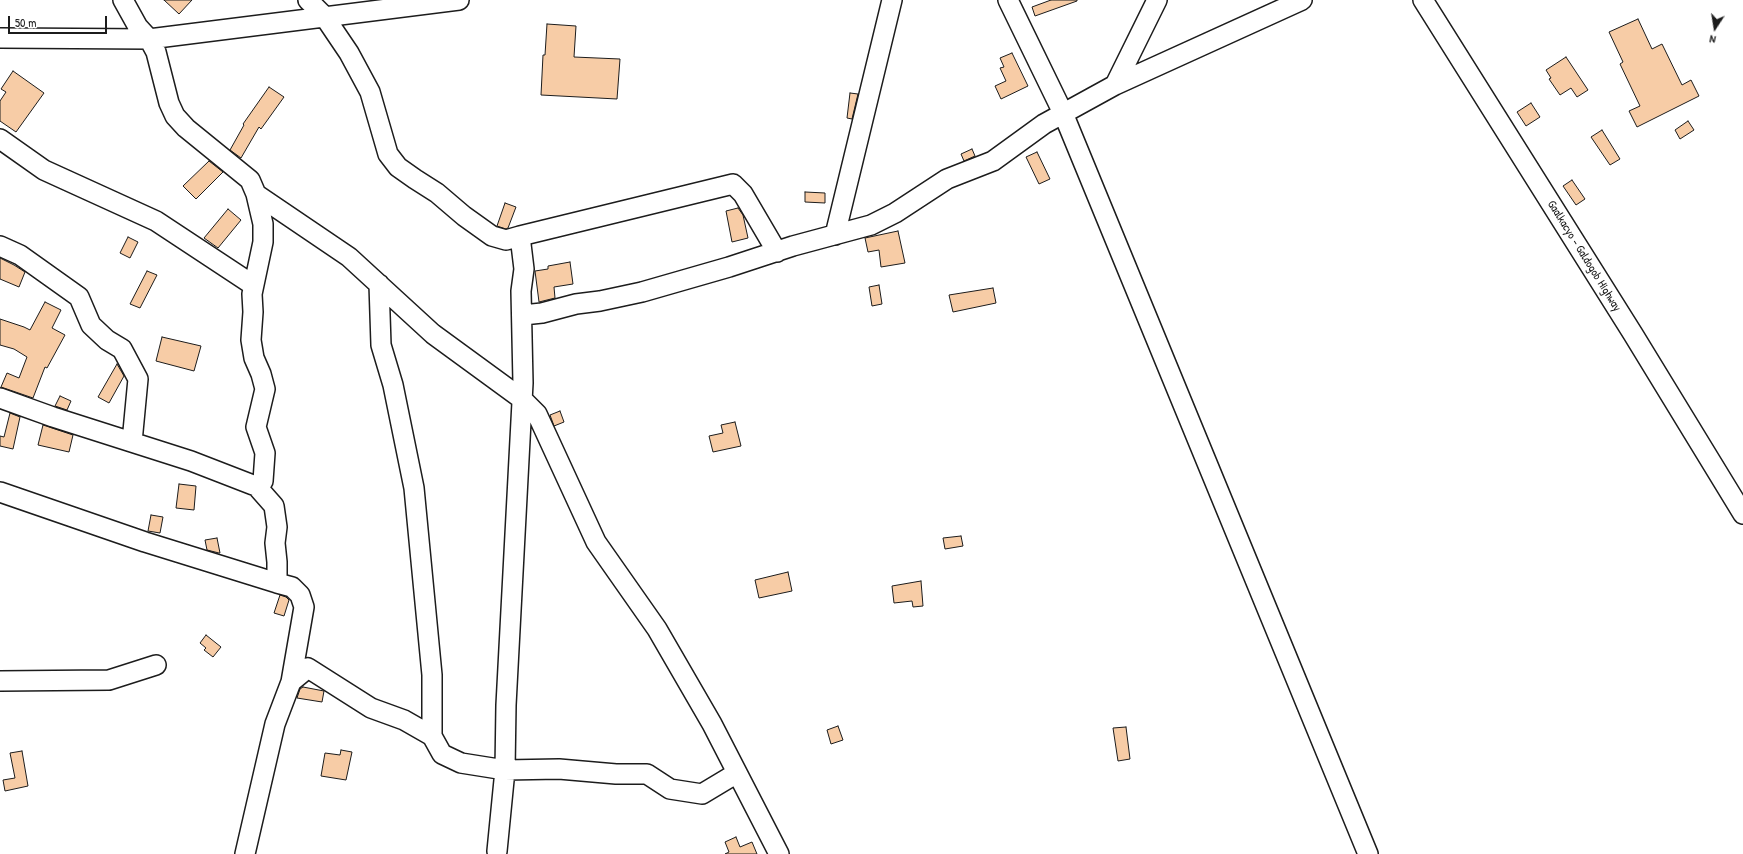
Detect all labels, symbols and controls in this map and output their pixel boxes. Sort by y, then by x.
scale bar [10,8,109,34]
north arrow [1695,8,1735,48]
text: 50 m [15,14,36,31]
text: N [1708,32,1717,47]
street label: Gaalkacyo - Galdogob Highway [1544,198,1624,314]

